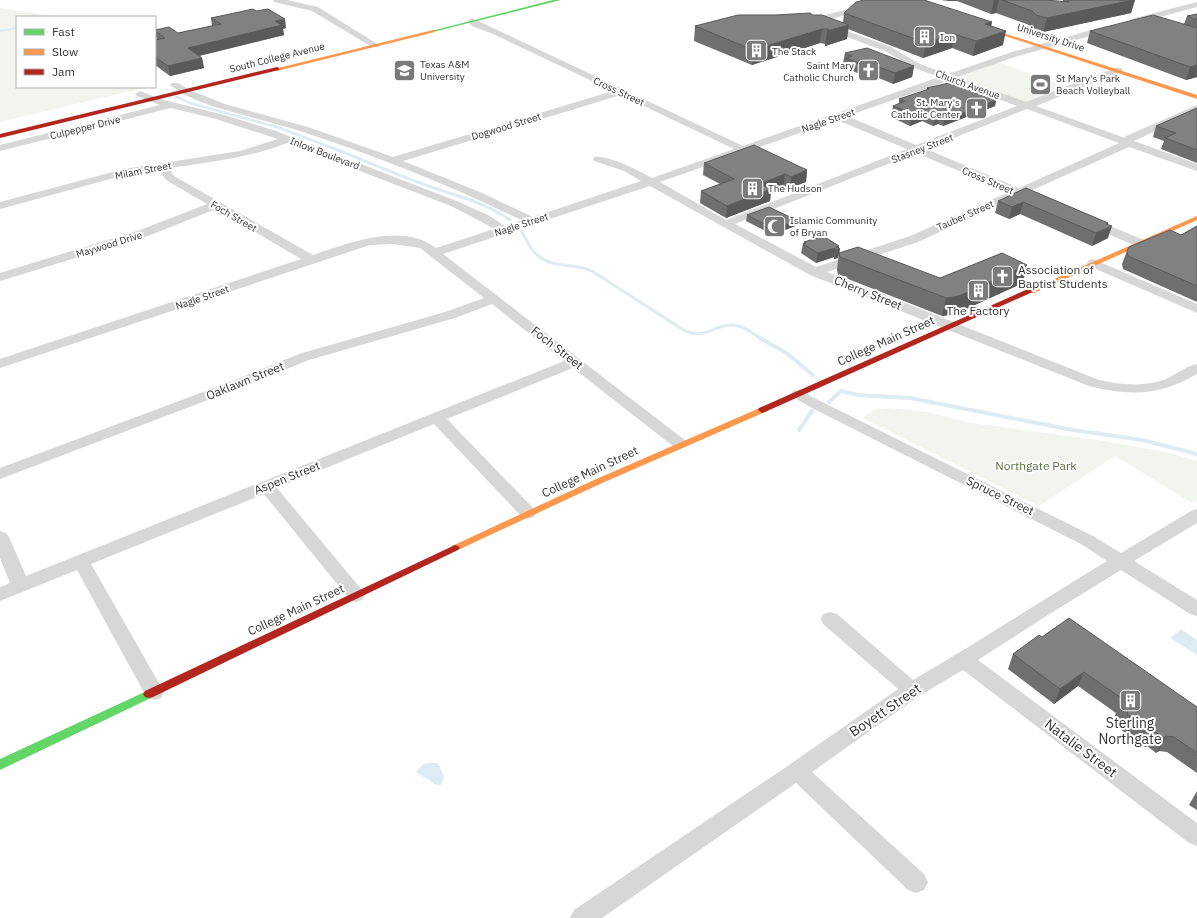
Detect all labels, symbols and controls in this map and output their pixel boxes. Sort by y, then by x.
legend [16,16,156,88]
street label: University Drive [1015,20,1087,55]
text: Fast [52,24,75,39]
building icon: Ion [912,24,938,50]
place label: Ion [940,31,955,44]
building icon: The Stack [744,38,770,64]
street label: South College Avenue [228,39,327,76]
text: Slow [52,44,78,59]
place label: The Stack [772,45,817,58]
school or university icon: Texas A&M University [391,57,417,83]
place label: Texas A&M University [420,58,469,83]
church icon: Saint Mary Catholic Church [856,58,882,84]
place label: Saint Mary Catholic Church [783,59,854,84]
text: Jam [52,64,75,79]
street label: Church Avenue [934,67,1002,102]
sports icon: St Mary's Park Beach Volleyball [1027,71,1053,97]
place label: St Mary's Park Beach Volleyball [1056,72,1130,97]
street label: Cross Street [591,74,647,109]
church icon: St. Mary's Catholic Center [963,95,989,121]
place label: St. Mary's Catholic Center [891,96,960,121]
street label: Nagle Street [800,105,857,136]
street label: Dogwood Street [470,110,543,143]
street label: Culpepper Drive [49,112,122,143]
street label: Stasney Street [889,131,956,166]
street label: Inlow Boulevard [288,134,361,173]
street label: Milam Street [114,159,173,182]
street label: Cross Street [960,164,1016,197]
building icon: The Hudson [740,175,766,201]
place label: The Hudson [768,182,822,195]
street label: Tauber Street [935,197,996,234]
street label: Foch Street [208,198,260,235]
street label: Nagle Street [493,210,550,239]
mosque icon: Islamic Community of Bryan [762,213,788,239]
place label: Islamic Community of Bryan [790,214,877,239]
street label: Maywood Drive [74,228,144,261]
place label: Association of Baptist Students [1018,262,1108,291]
church icon: Association of Baptist Students [989,264,1015,290]
street label: Cherry Street [832,272,904,313]
building icon: The Factory [965,277,991,303]
street label: Nagle Street [174,282,231,313]
place label: The Factory [946,303,1010,318]
street label: College Main Street [835,312,937,369]
street label: Foch Street [528,323,586,373]
street label: Oaklawn Street [204,358,286,403]
street label: College Main Street [539,443,640,500]
street label: Aspen Street [252,458,322,498]
park label: Northgate Park [995,458,1077,473]
street label: Spruce Street [964,473,1037,518]
street label: College Main Street [245,581,346,638]
street label: Boyett Street [846,679,924,741]
building icon: Sterling Northgate [1117,688,1143,714]
place label: Sterling Northgate [1098,714,1162,748]
street label: Natalie Street [1041,715,1121,781]

